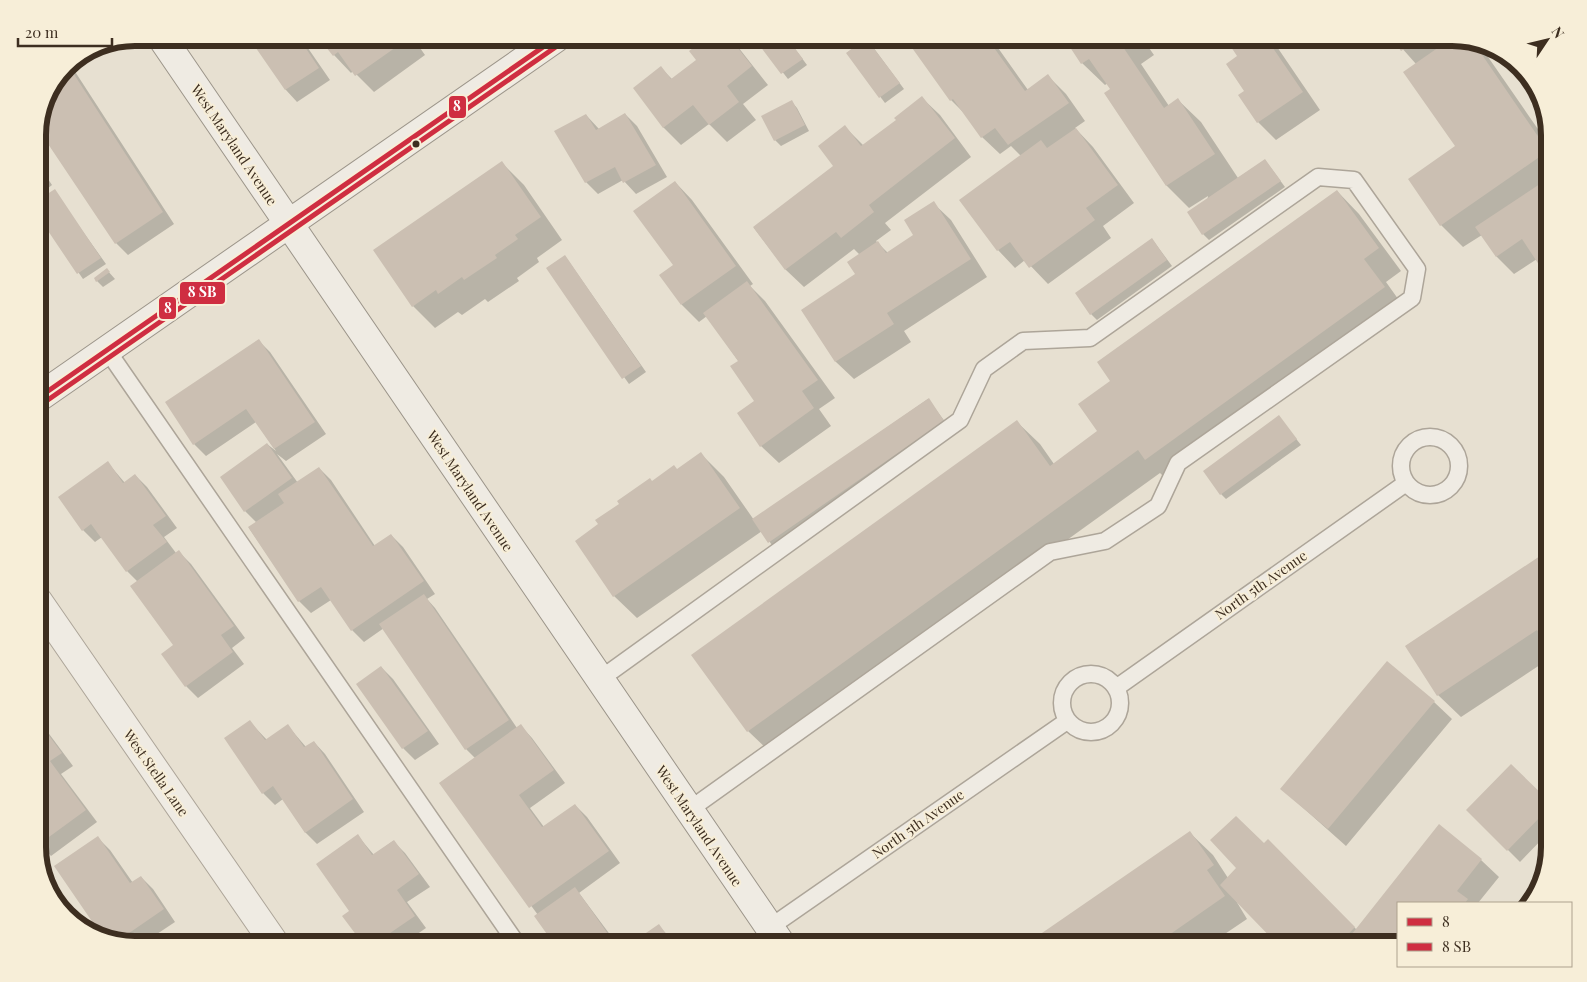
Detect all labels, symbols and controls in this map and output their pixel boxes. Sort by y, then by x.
scale bar [18,15,111,47]
north arrow [1522,15,1572,65]
text: 20 m [25,22,59,42]
text: N [1547,23,1569,42]
street label: West Maryland Avenue [186,80,282,209]
line badge: 8 [448,95,467,119]
text: 8 [453,96,461,115]
unlabelled marker [411,139,421,149]
line badge: 8 SB [179,281,226,305]
text: 8 SB [188,282,216,301]
line badge: 8 [158,296,177,320]
text: 8 [164,298,172,317]
street label: West Maryland Avenue [422,426,518,555]
street label: North 5th Avenue [1211,546,1311,623]
street label: West Stella Lane [119,725,193,820]
street label: West Maryland Avenue [651,761,747,890]
street label: North 5th Avenue [868,785,968,862]
legend [1397,902,1572,967]
text: 8 [1442,911,1450,931]
text: 8 SB [1442,936,1471,956]

